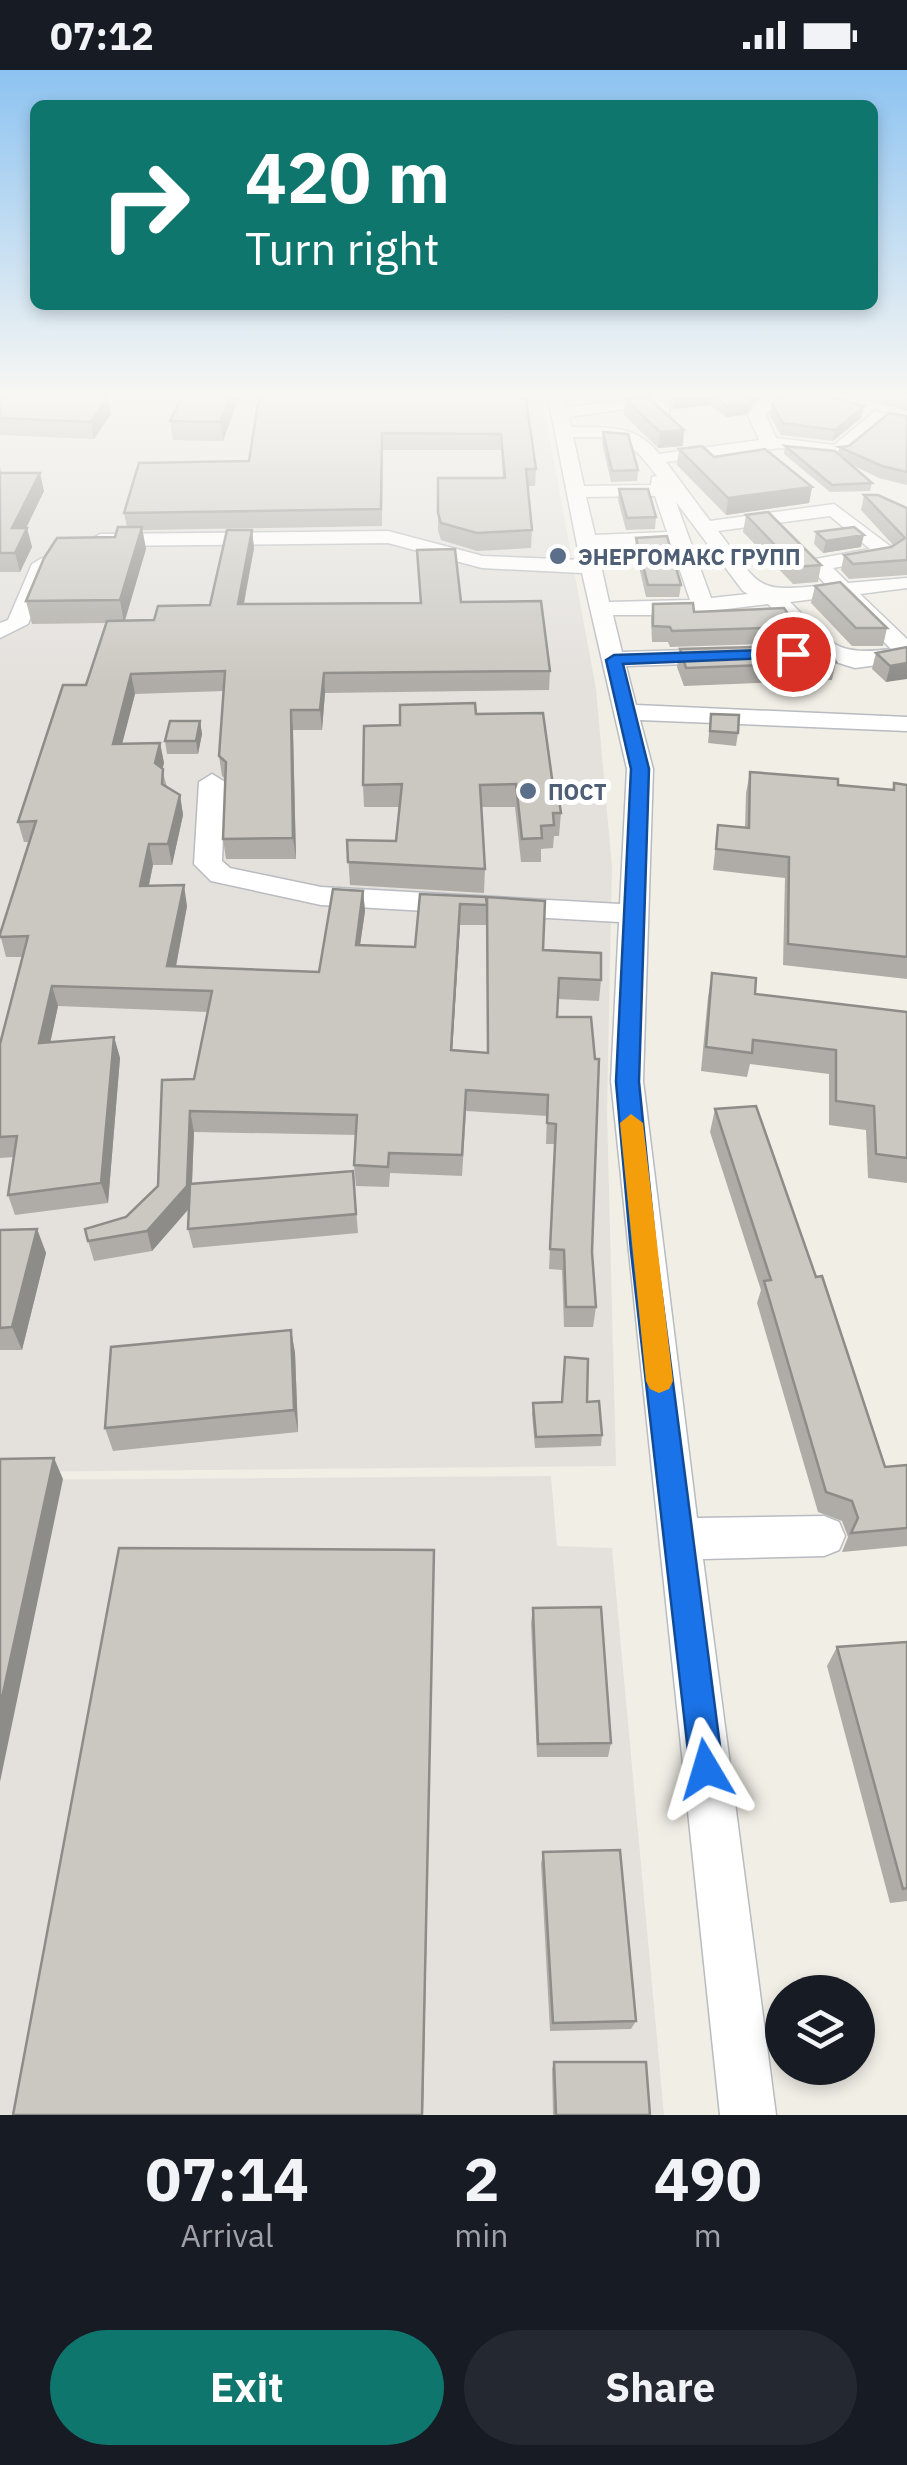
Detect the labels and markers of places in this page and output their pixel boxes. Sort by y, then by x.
place label: ЭНЕРГОМАКС ГРУПП [578,542,801,571]
marker: ЭНЕРГОМАКС ГРУПП [547,545,569,567]
pin [751,612,836,697]
place label: ПОСТ [548,777,607,806]
marker: ПОСТ [517,780,539,802]

